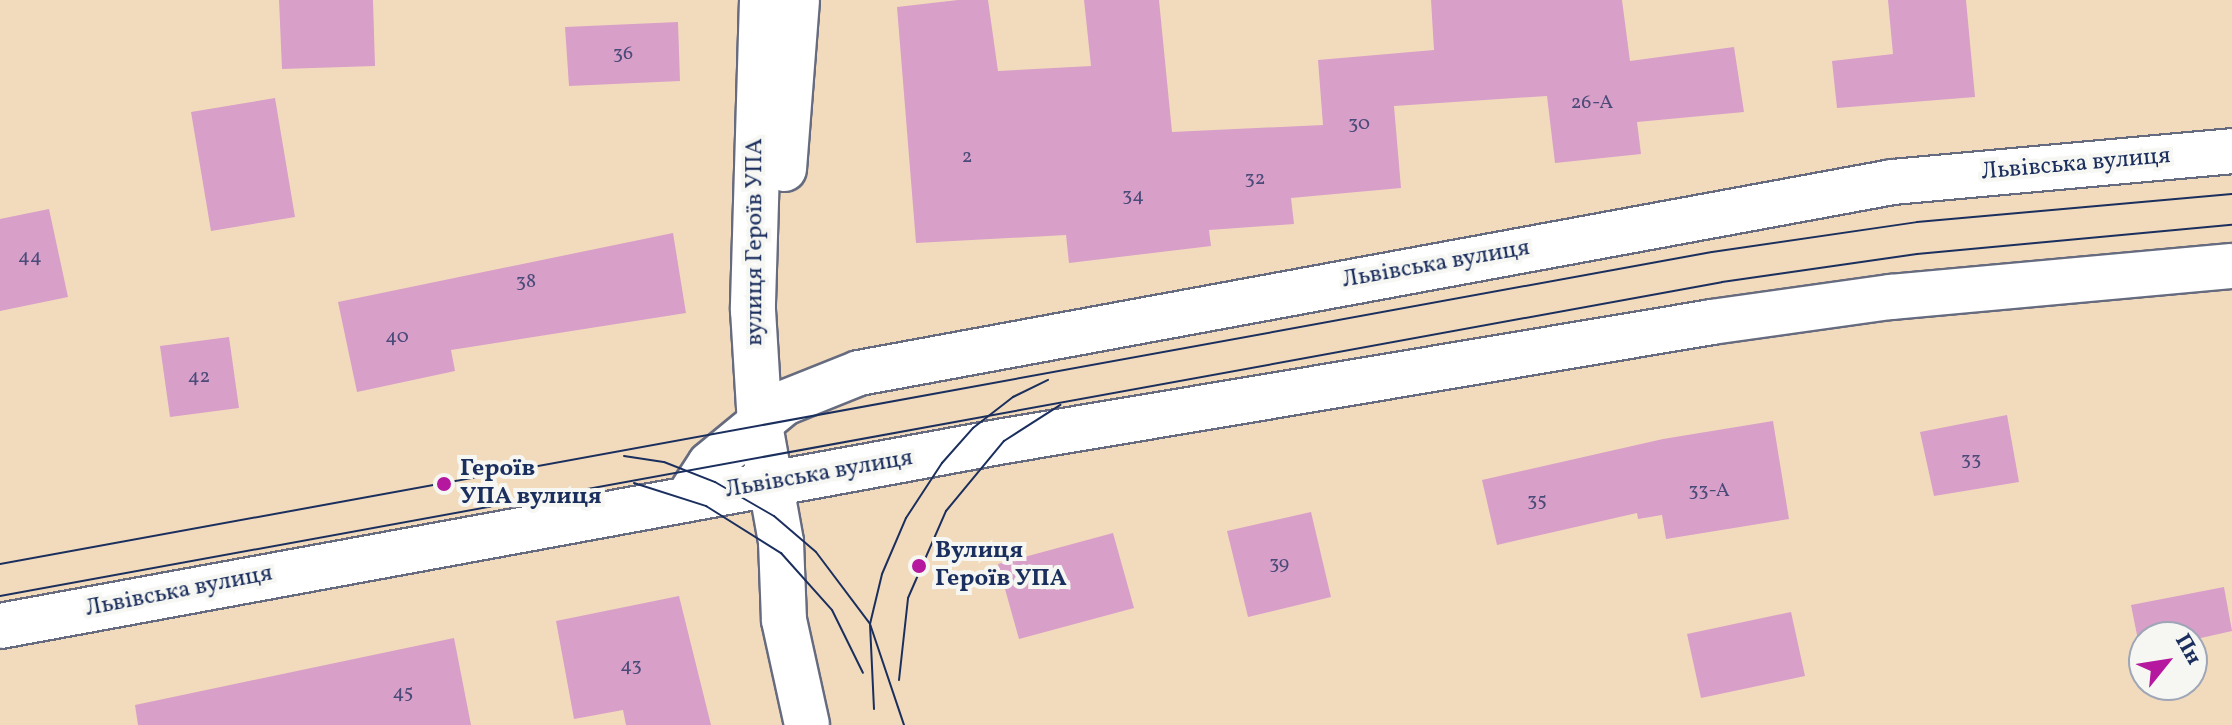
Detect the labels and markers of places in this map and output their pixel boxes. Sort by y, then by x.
place label: Героїв УПА вулиця [460,456,602,512]
marker: Героїв УПА вулиця [435,475,453,493]
place label: Вулиця Героїв УПА [935,538,1067,594]
marker: Вулиця Героїв УПА [910,557,928,575]

